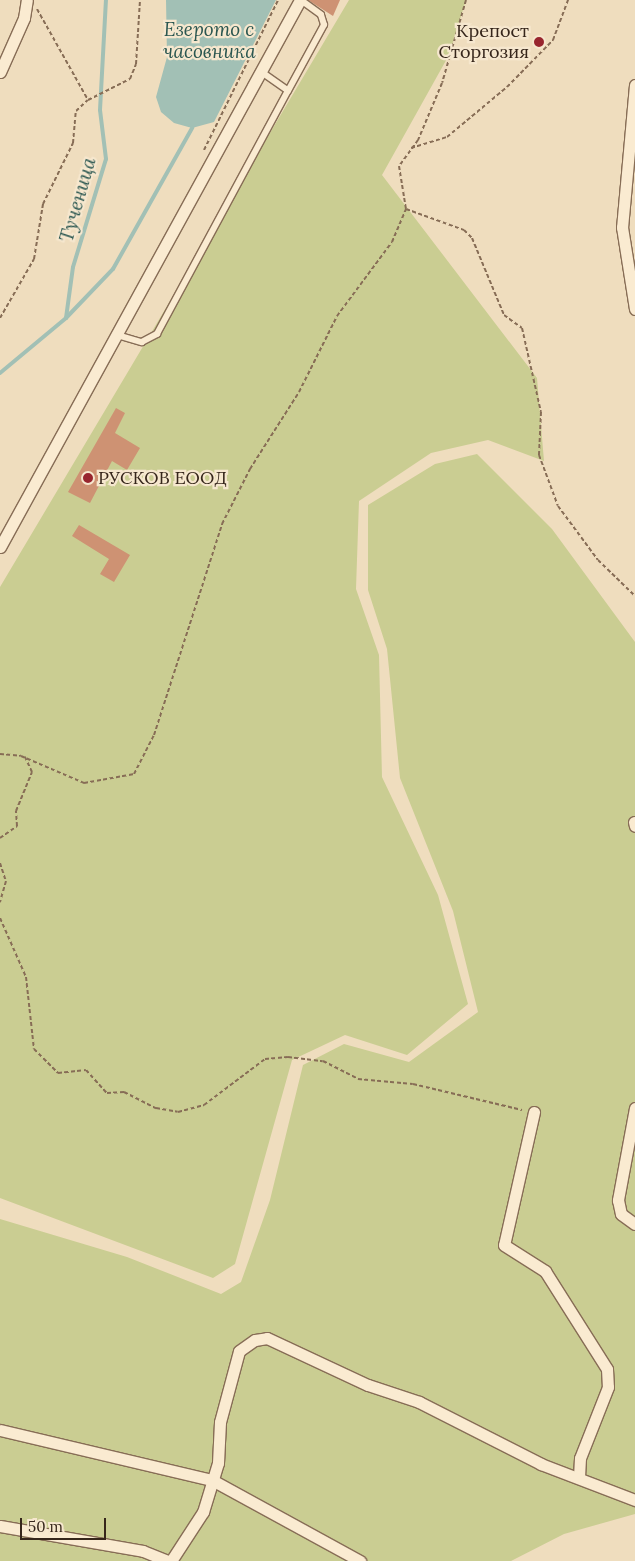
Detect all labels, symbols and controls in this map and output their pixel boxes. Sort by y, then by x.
water label: Езерото с часовника [162,19,256,63]
place label: Крепост Сторгозия [438,21,529,64]
marker: Крепост Сторгозия [533,36,545,48]
water label: Тученица [55,155,101,245]
place label: РУСКОВ ЕООД [98,467,227,489]
marker: РУСКОВ ЕООД [82,472,94,484]
scale bar [22,1508,109,1540]
text: 50 m [28,1517,63,1536]

